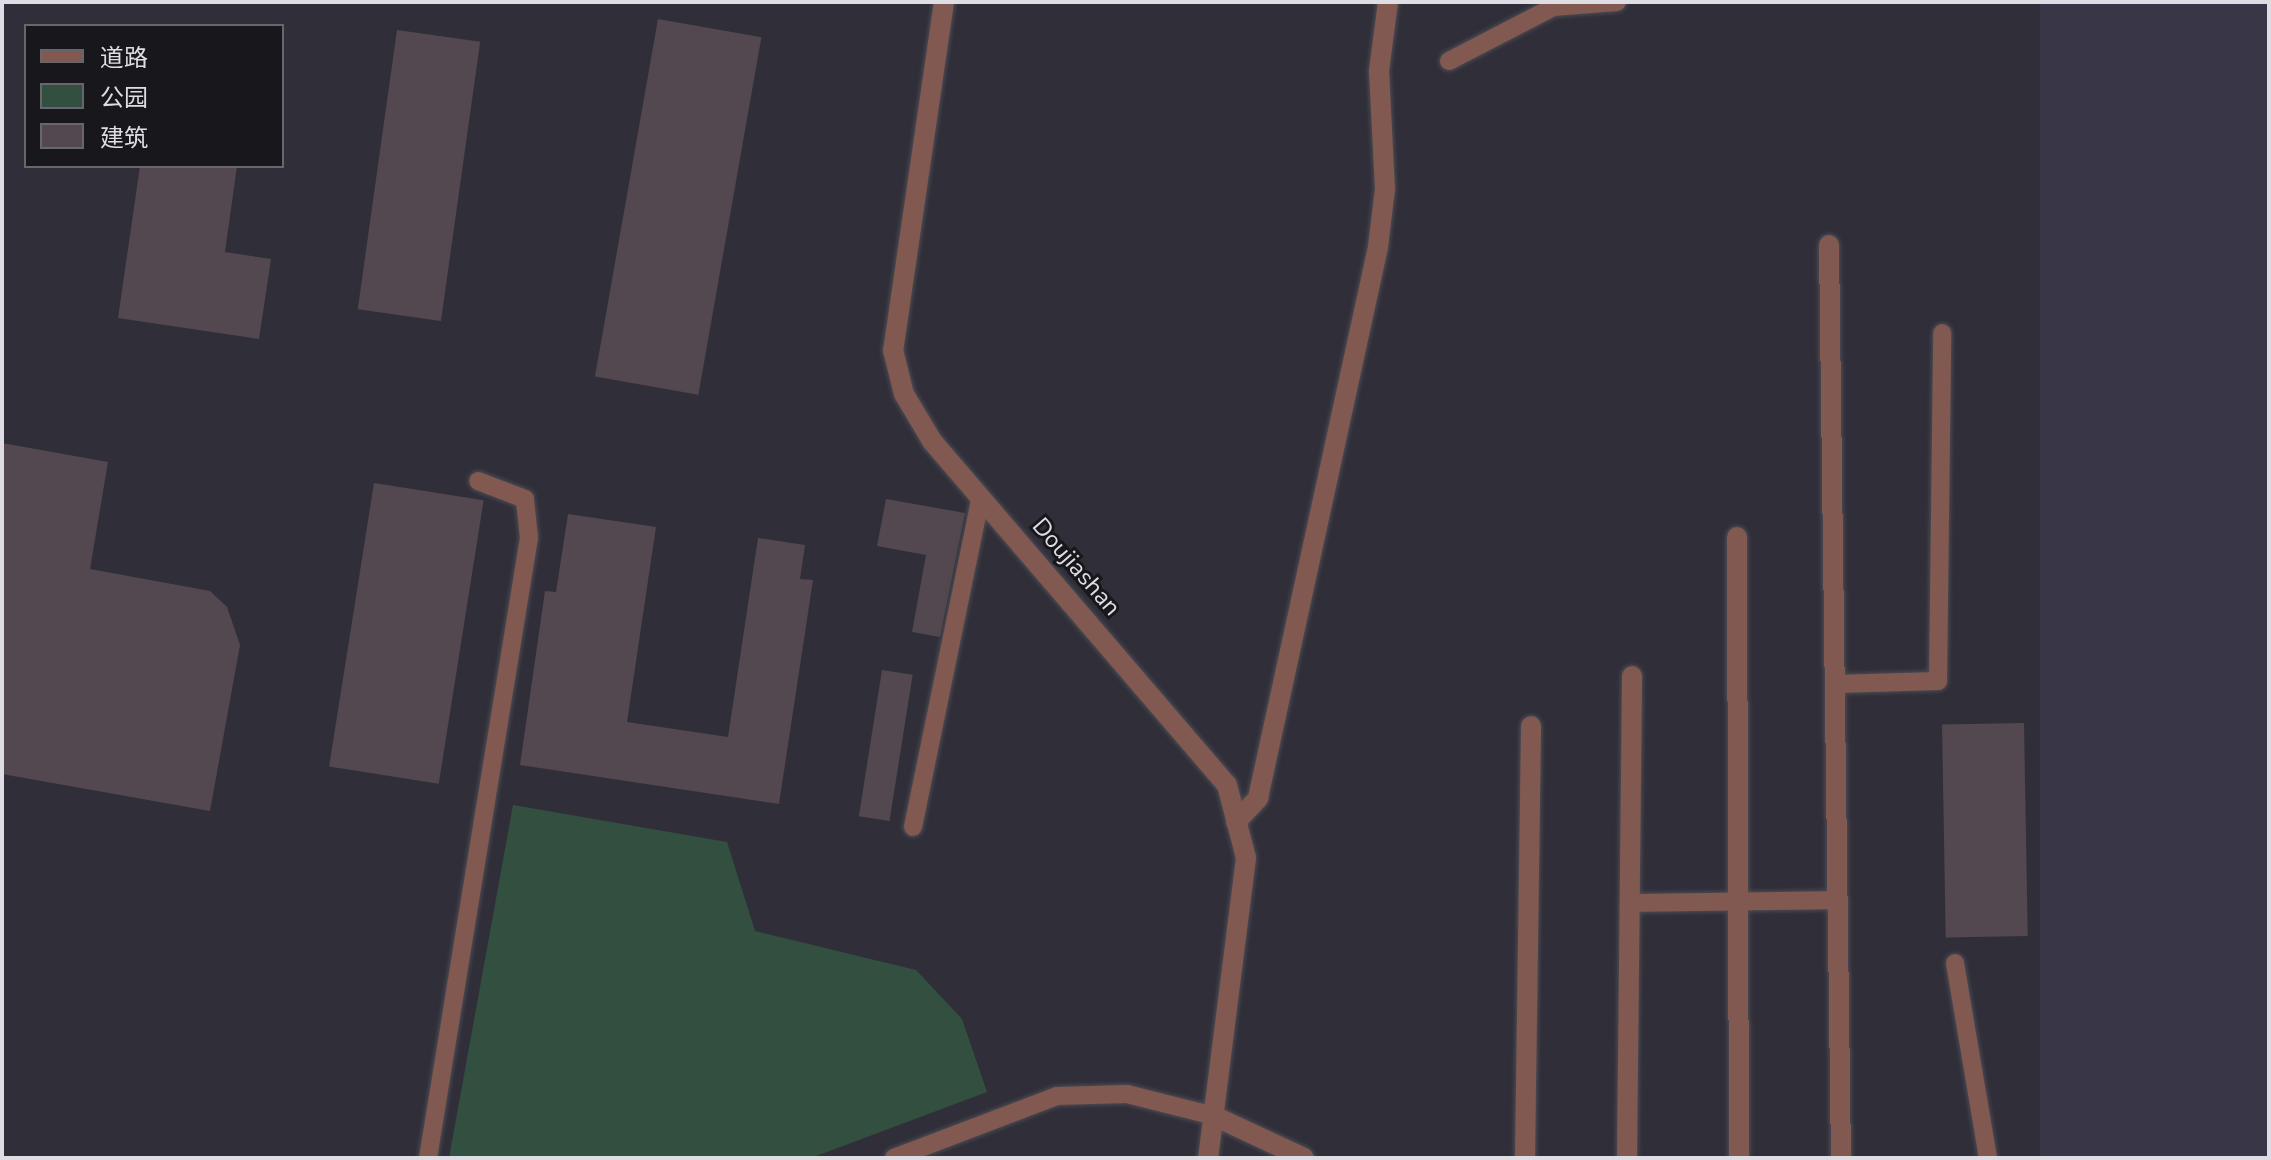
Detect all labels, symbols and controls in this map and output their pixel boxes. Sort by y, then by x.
legend [24,24,284,168]
text: 道路 [100,42,148,74]
text: 公园 [100,82,148,114]
text: 建筑 [100,122,148,154]
street label: Doujiashan [1026,512,1126,622]

